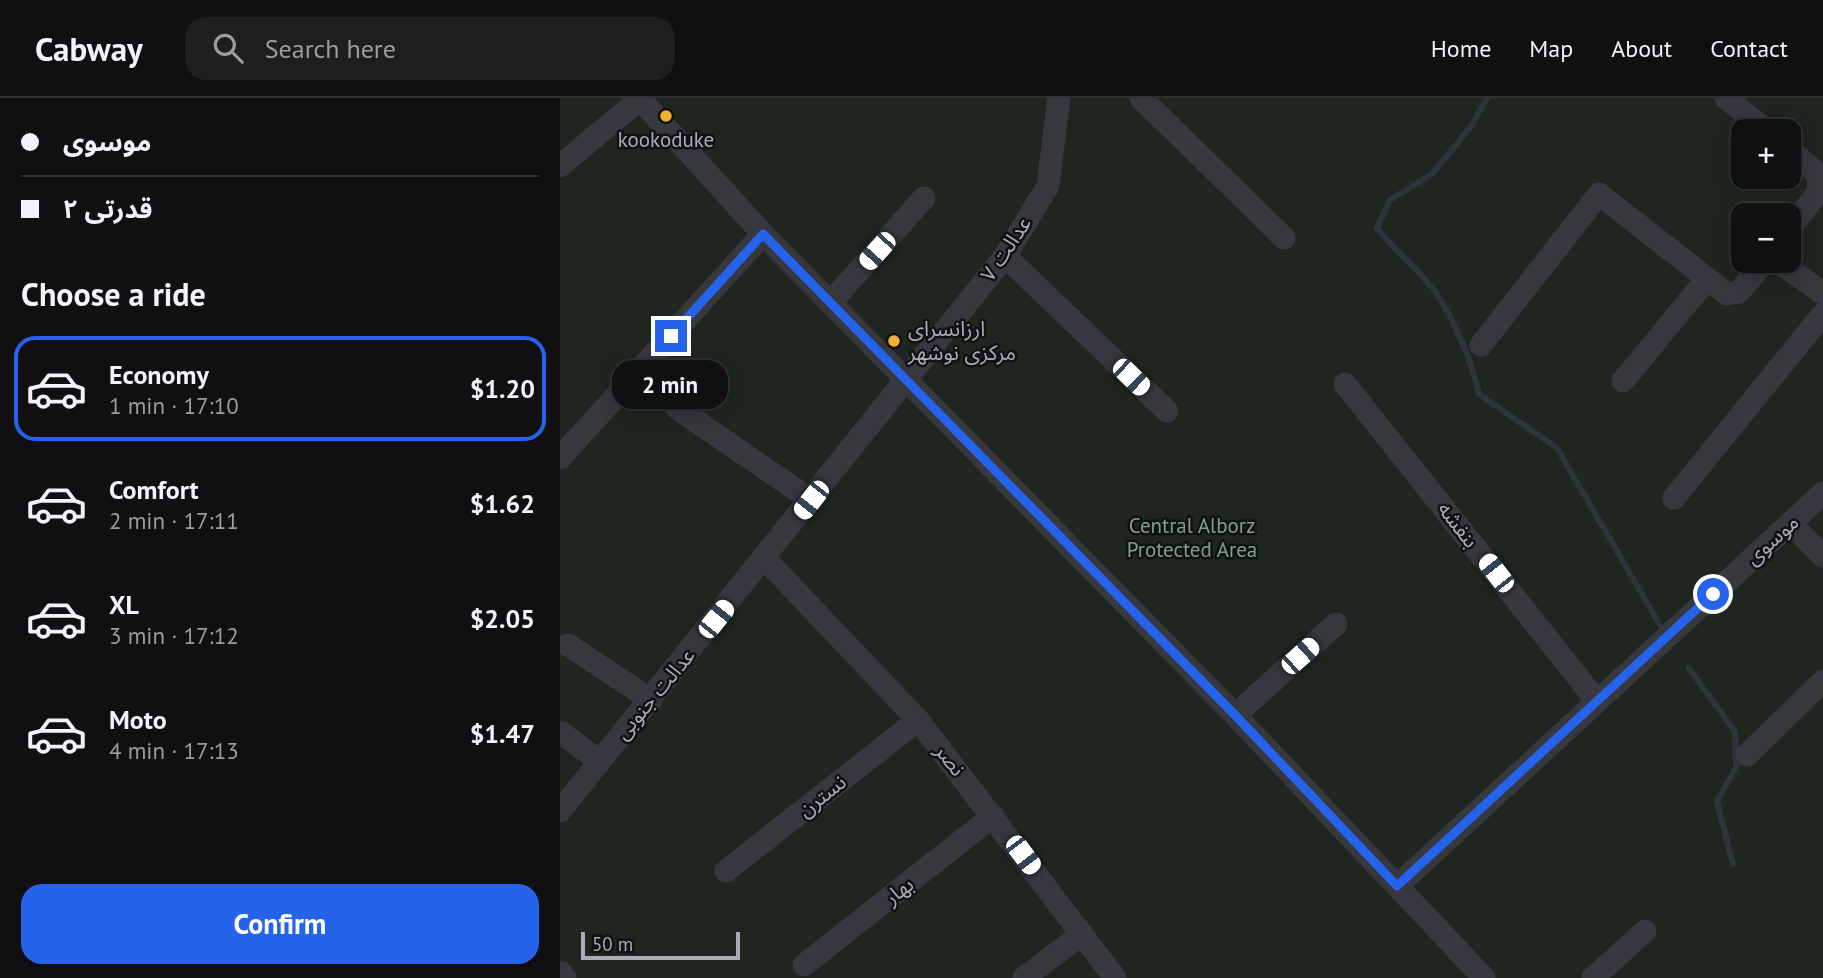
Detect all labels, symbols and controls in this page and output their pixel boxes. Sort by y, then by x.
search box [185,17,675,80]
text: Cabway [35,27,143,70]
icon: search [209,29,247,67]
text: Search here [265,32,396,65]
text: Home [1431,33,1491,64]
text: Map [1529,33,1573,64]
text: About [1611,33,1672,64]
text: Contact [1710,33,1788,64]
marker: kookoduke [658,108,674,124]
map controls [1731,119,1801,273]
button: + [1731,119,1801,189]
text: موسوی [63,125,151,158]
place label: kookoduke [618,126,714,153]
text: قدرتی ۲ [63,192,152,225]
button: − [1731,203,1801,273]
street label: ۷ عدالت [974,211,1037,286]
car [856,228,899,274]
text: Choose a ride [21,273,206,315]
place label: ارزانسرای مرکزی نوشهر [907,315,1016,366]
route end [655,320,687,352]
marker: ارزانسرای مرکزی نوشهر [886,333,902,349]
car [1109,355,1154,399]
icon: car [25,357,88,420]
text: Economy [109,358,209,391]
callout: 2 min [613,360,729,410]
text: 2 min [642,370,698,399]
text: $1.20 [470,372,535,405]
text: 1 min · 17:10 [109,391,239,420]
icon: car [25,472,88,535]
text: Comfort [109,473,199,506]
car [790,477,833,523]
text: $1.62 [470,487,535,520]
street label: بنفشه [1432,496,1485,553]
text: 2 min · 17:11 [109,506,239,535]
street label: موسوی [1739,508,1804,571]
park label: Central Alborz Protected Area [1127,512,1257,563]
car [1475,550,1518,596]
route start [1697,578,1729,610]
icon: car [25,587,88,650]
text: XL [109,588,139,621]
car [695,596,738,642]
text: $2.05 [470,602,535,635]
text: 3 min · 17:12 [109,621,239,650]
car [1278,634,1323,678]
street label: عدالت جنوبی [608,642,701,745]
icon: car [25,702,88,765]
text: Moto [109,703,167,736]
text: $1.47 [470,717,535,750]
text: 4 min · 17:13 [109,736,239,765]
street label: نصر [929,737,971,781]
street label: نسترن [792,768,851,823]
car [1002,832,1045,878]
street label: بهار [878,871,919,911]
button: Confirm [21,884,539,964]
scale bar [581,929,740,961]
text: 50 m [592,932,633,956]

